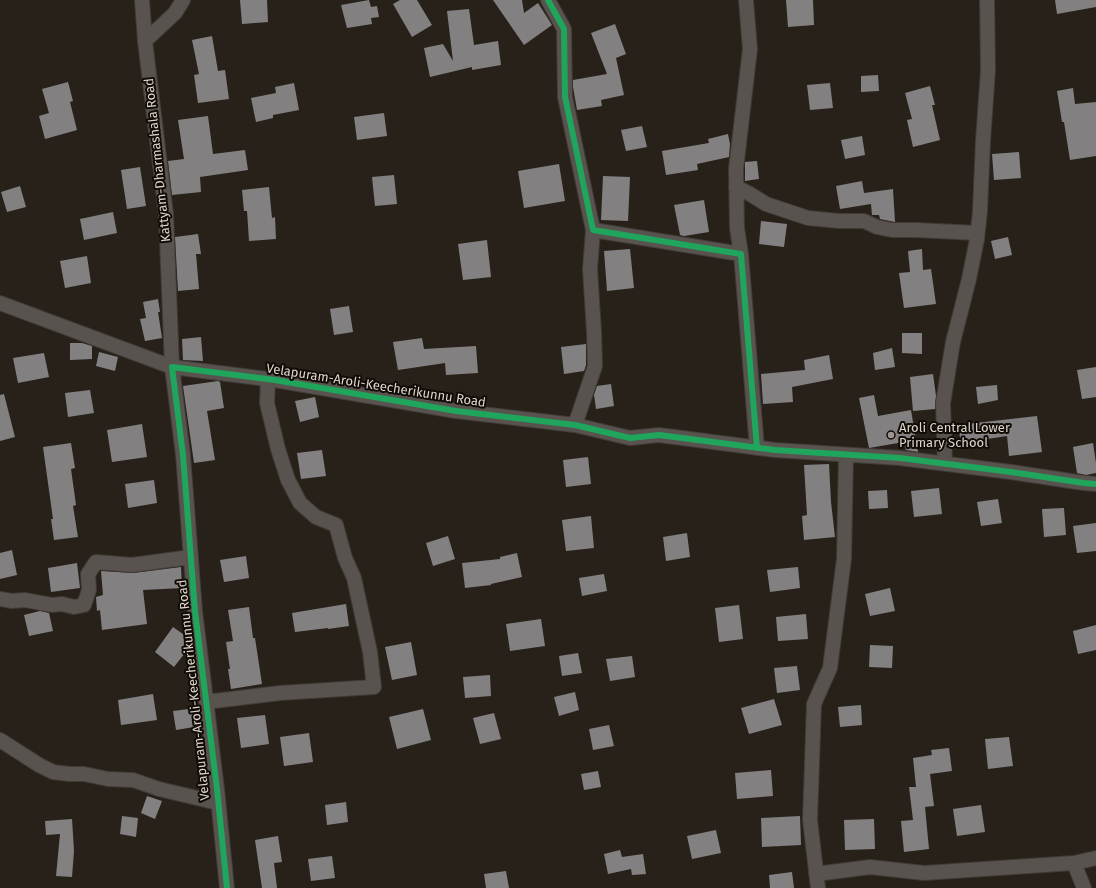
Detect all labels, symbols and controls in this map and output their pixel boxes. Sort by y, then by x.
street label: Kattyam-Dharmashala Road [142,77,174,243]
street label: Velapuram-Aroli-Keecherikunnu Road [265,361,487,411]
place label: Aroli Central Lower Primary School [899,420,1010,451]
marker: Aroli Central Lower Primary School [886,430,896,440]
street label: Velapuram-Aroli-Keecherikunnu Road [175,579,213,801]

